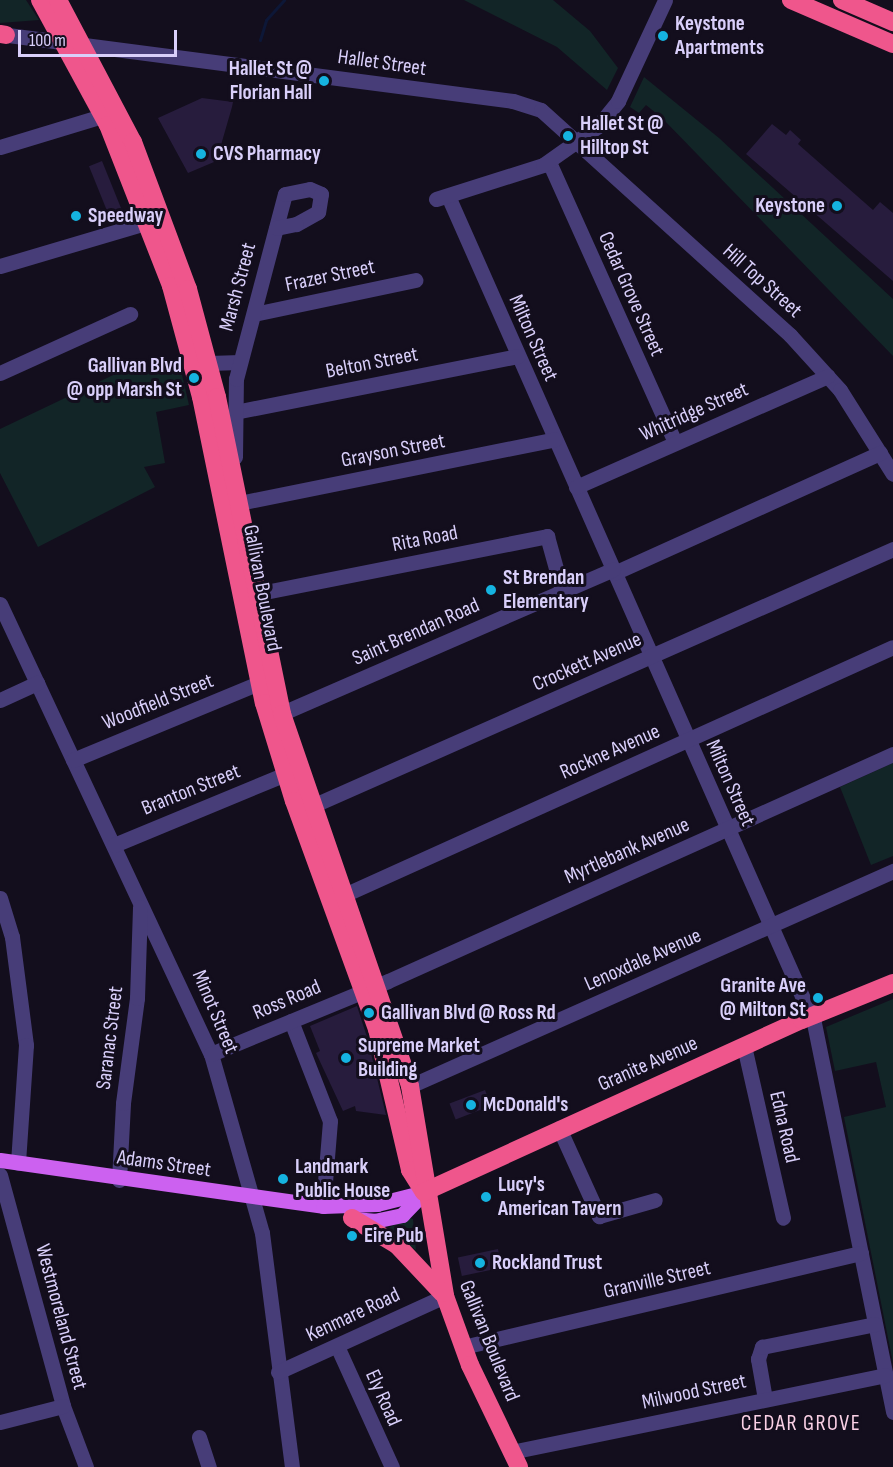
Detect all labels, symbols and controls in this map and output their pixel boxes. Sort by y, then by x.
place label: Keystone Apartments [675,11,764,61]
scale bar [21,18,180,56]
marker: Keystone Apartments [656,29,670,43]
text: 100 m [29,30,66,51]
street label: Hallet Street [336,44,428,82]
place label: Hallet St @ Florian Hall [229,56,312,106]
marker: Hallet St @ Florian Hall [317,74,331,88]
place label: Hallet St @ Hilltop St [580,111,663,161]
marker: Hallet St @ Hilltop St [561,129,575,143]
place label: CVS Pharmacy [213,141,321,167]
marker: CVS Pharmacy [194,147,208,161]
place label: Keystone [755,193,825,219]
marker: Keystone [830,199,844,213]
place label: Speedway [88,203,163,229]
marker: Speedway [69,209,83,223]
street label: Cedar Grove Street [592,228,670,360]
street label: Hill Top Street [717,239,807,323]
street label: Marsh Street [214,240,262,334]
street label: Frazer Street [283,254,377,298]
street label: Milton Street [503,291,563,385]
street label: Belton Street [324,342,420,384]
place label: Gallivan Blvd @ opp Marsh St [67,353,182,403]
marker: Gallivan Blvd @ opp Marsh St [187,371,201,385]
street label: Whitridge Street [636,377,752,447]
street label: Grayson Street [339,429,447,473]
street label: Rita Road [390,520,460,558]
street label: Gallivan Boulevard [237,523,287,653]
place label: St Brendan Elementary [503,565,589,615]
marker: St Brendan Elementary [484,583,498,597]
street label: Saint Brendan Road [349,593,483,671]
street label: Crockett Avenue [529,627,645,697]
street label: Woodfield Street [99,668,217,736]
street label: Rockne Avenue [556,719,664,785]
street label: Milton Street [700,736,760,830]
street label: Branton Street [138,759,244,821]
street label: Myrtlebank Avenue [561,812,693,890]
street label: Lenoxdale Avenue [581,923,705,997]
street label: Minot Street [186,967,244,1057]
place label: Granite Ave @ Milton St [720,973,806,1023]
street label: Ross Road [249,974,325,1026]
street label: Saranac Street [91,985,129,1091]
marker: Granite Ave @ Milton St [811,991,825,1005]
place label: Gallivan Blvd @ Ross Rd [381,1000,556,1026]
marker: Gallivan Blvd @ Ross Rd [362,1006,376,1020]
street label: Granite Avenue [594,1031,702,1097]
place label: Supreme Market Building [358,1033,480,1083]
marker: Supreme Market Building [339,1051,353,1065]
street label: Edna Road [764,1089,804,1165]
place label: McDonald's [483,1092,568,1118]
marker: McDonald's [464,1098,478,1112]
street label: Adams Street [116,1145,212,1183]
place label: Landmark Public House [295,1154,390,1204]
marker: Landmark Public House [276,1172,290,1186]
place label: Lucy's American Tavern [498,1172,622,1222]
marker: Lucy's American Tavern [479,1190,493,1204]
place label: Eire Pub [364,1223,424,1249]
marker: Eire Pub [345,1229,359,1243]
street label: Westmoreland Street [29,1242,93,1392]
place label: Rockland Trust [492,1250,602,1276]
street label: Granville Street [601,1255,713,1305]
marker: Rockland Trust [473,1256,487,1270]
street label: Gallivan Boulevard [453,1277,525,1405]
street label: Kenmare Road [302,1282,404,1348]
street label: Ely Road [359,1366,407,1430]
street label: Milwood Street [640,1369,748,1415]
district label: CEDAR GROVE [741,1411,861,1437]

